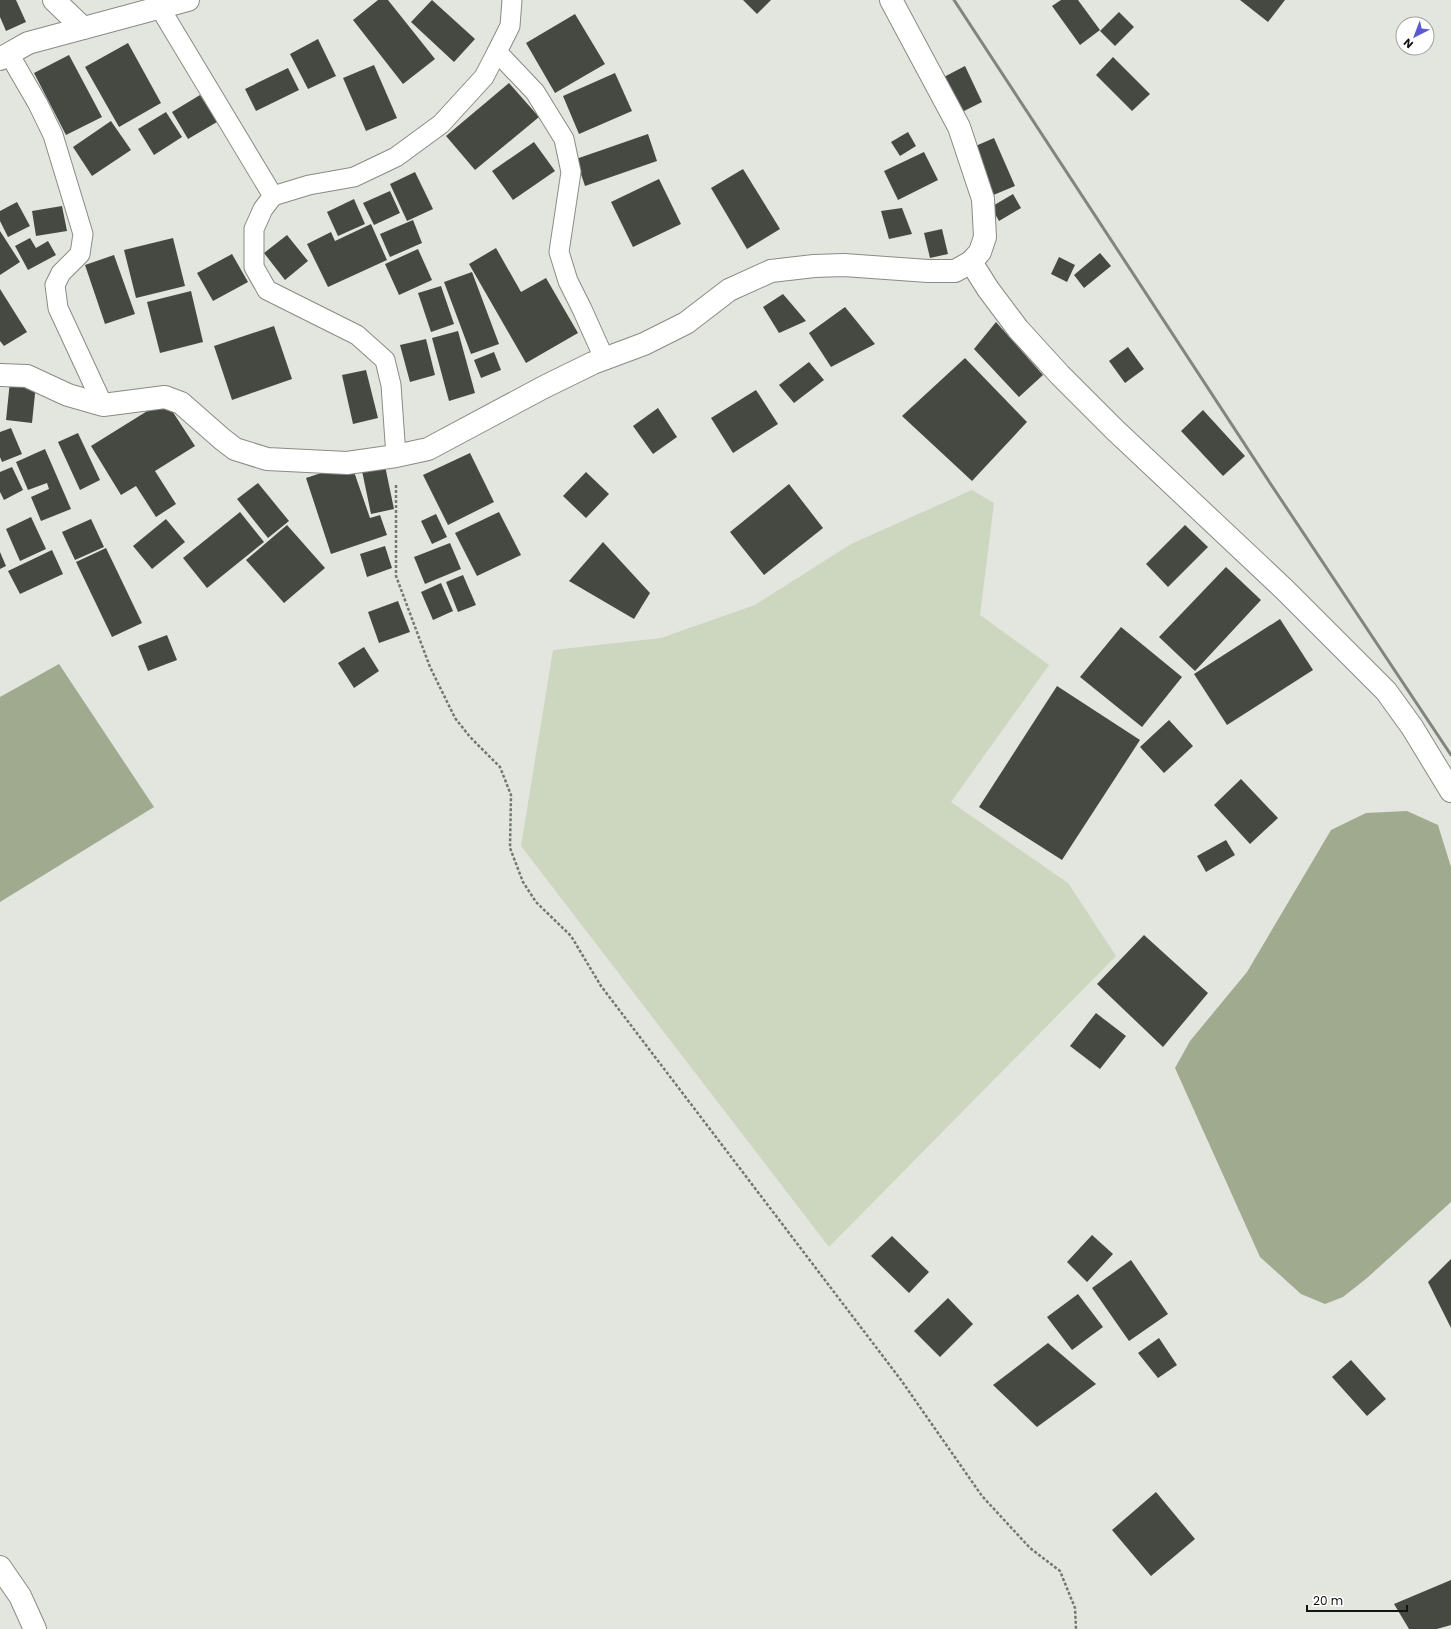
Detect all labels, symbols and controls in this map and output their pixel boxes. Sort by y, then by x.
north arrow [1395,16,1435,56]
text: N [1400,35,1417,52]
scale bar [1307,1587,1407,1613]
text: 20 m [1313,1592,1343,1609]

